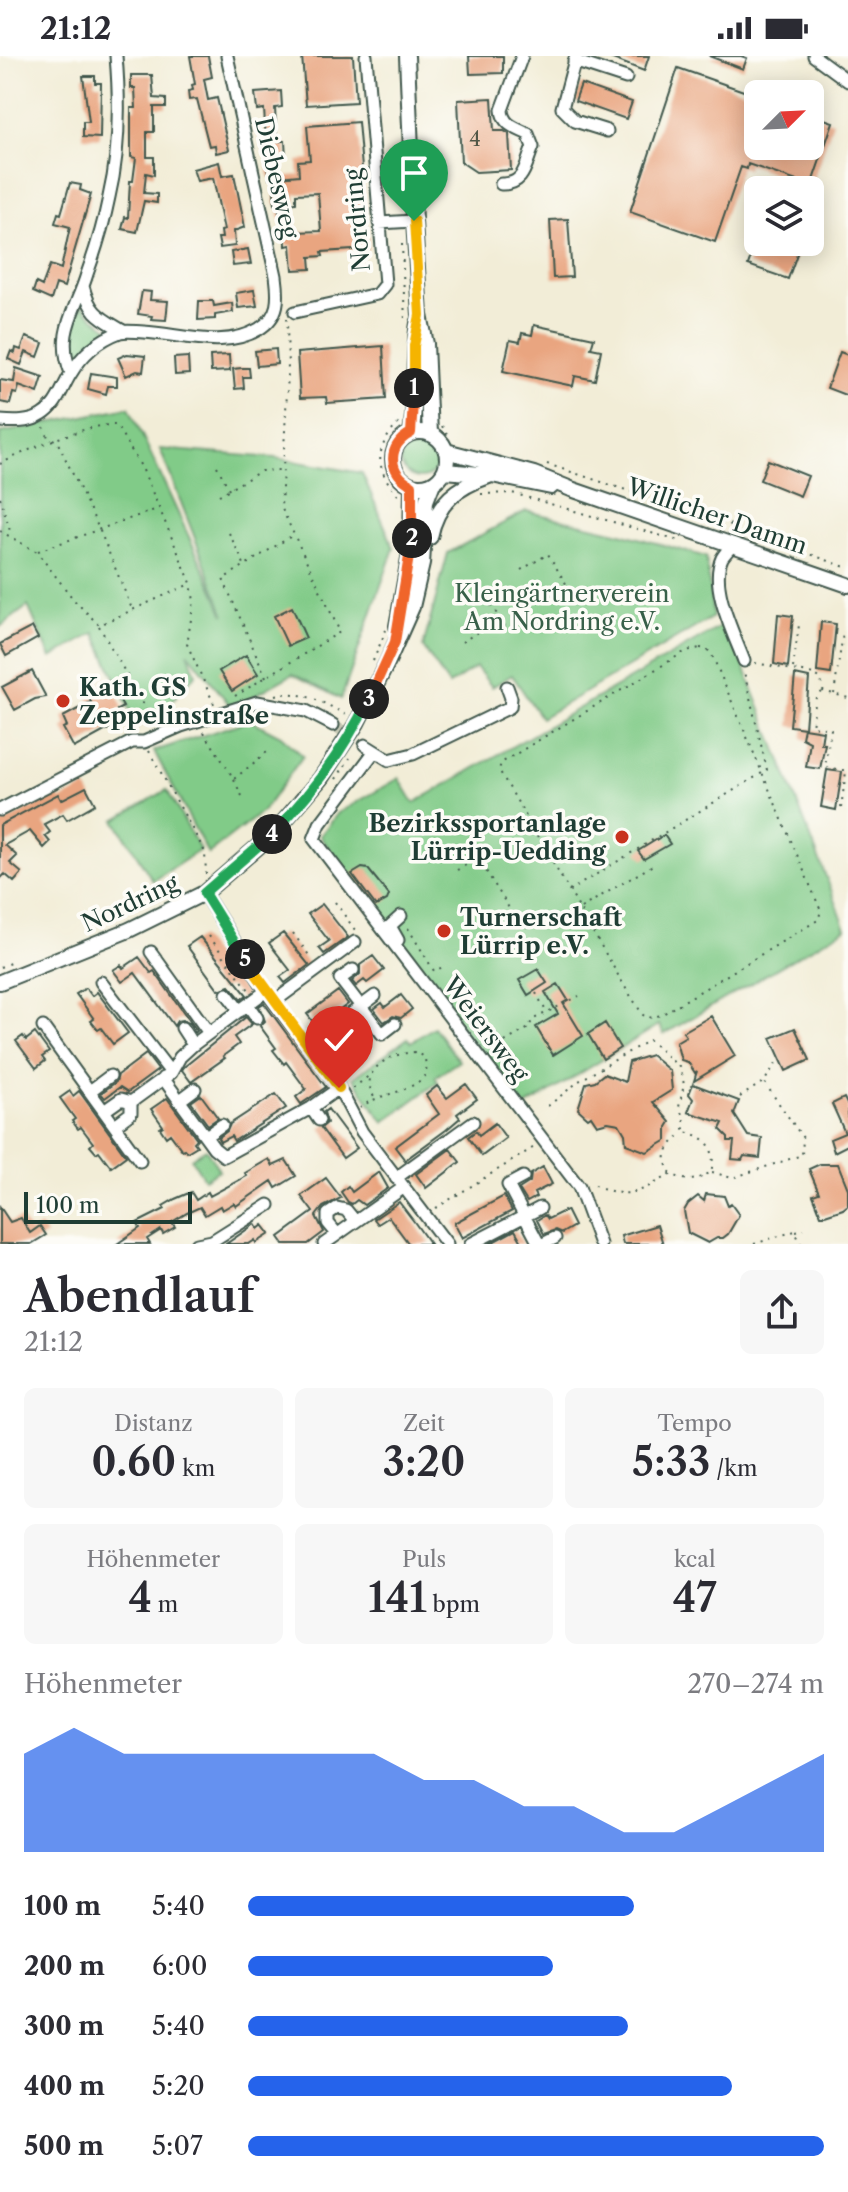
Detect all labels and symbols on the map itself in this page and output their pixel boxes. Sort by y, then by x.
north arrow [744,80,824,160]
street label: Diebesweg [249,114,305,242]
house number: 4 [469,127,481,151]
pin [380,139,448,221]
street label: Nordring [338,167,376,273]
pin: 1 [394,368,434,408]
street label: Willicher Damm [622,471,811,560]
pin: 2 [392,518,432,558]
park label: Kleingärtnerverein Am Nordring e.V. [454,579,670,636]
place label: Kath. GS Zeppelinstraße [79,673,269,730]
pin: 3 [349,679,389,719]
marker: Kath. GS Zeppelinstraße [54,692,72,710]
place label: Bezirkssportanlage Lürrip-Uedding [368,809,607,866]
pin: 4 [252,814,292,854]
marker: Bezirkssportanlage Lürrip-Uedding [613,828,631,846]
street label: Nordring [77,868,183,938]
place label: Turnerschaft Lürrip e.V. [460,903,623,960]
marker: Turnerschaft Lürrip e.V. [435,922,453,940]
pin: 5 [225,939,265,979]
street label: Weiersweg [436,970,535,1088]
pin [305,1006,373,1088]
scale bar [24,1188,192,1224]

